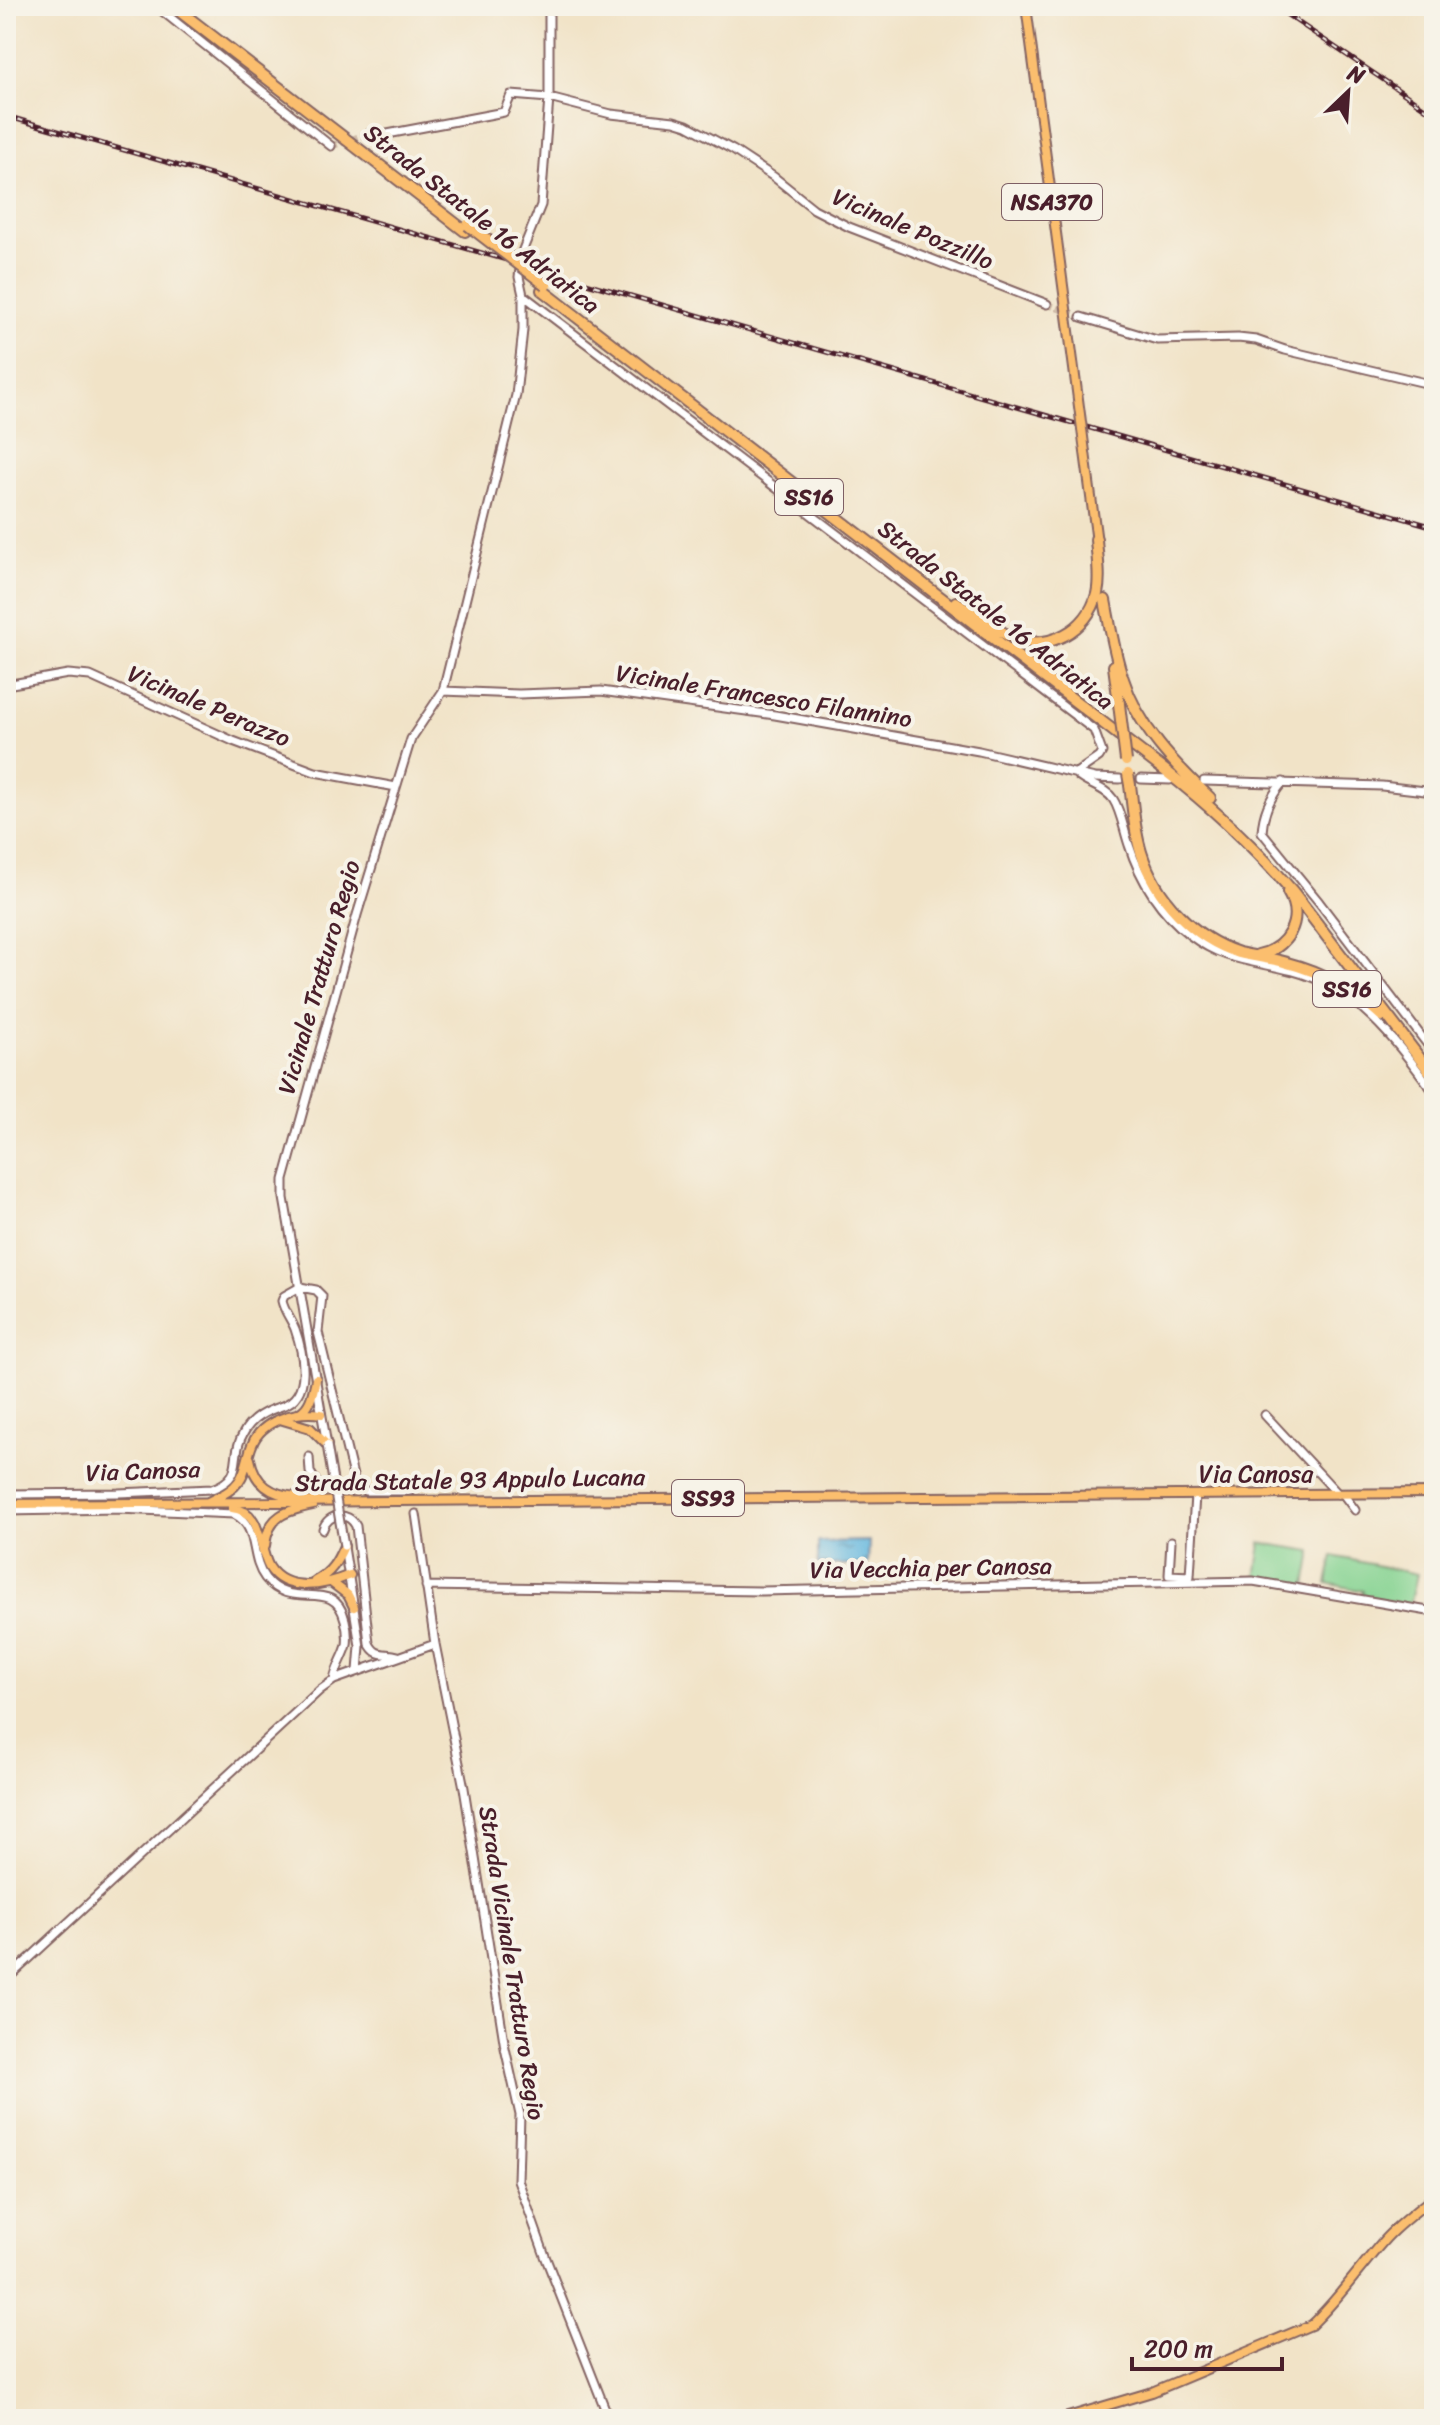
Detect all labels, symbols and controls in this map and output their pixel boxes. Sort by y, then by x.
north arrow [1308,52,1388,132]
text: N [1340,53,1372,96]
street label: Strada Statale 16 Adriatica [354,113,610,325]
street label: Vicinale Pozzillo [826,176,1000,282]
road number: NSA370 [1002,184,1102,220]
road number: SS16 [775,479,843,515]
street label: Strada Statale 16 Adriatica [868,509,1124,721]
street label: Vicinale Francesco Filannino [613,652,915,740]
street label: Vicinale Perazzo [121,653,297,759]
street label: Vicinale Tratturo Regio [265,855,373,1099]
road number: SS16 [1313,971,1381,1007]
street label: Via Canosa [85,1448,202,1494]
street label: Via Canosa [1199,1453,1314,1495]
street label: Strada Statale 93 Appulo Lucana [295,1456,646,1504]
road number: SS93 [672,1480,744,1516]
street label: Via Vecchia per Canosa [810,1545,1052,1591]
street label: Strada Vicinale Tratturo Regio [466,1803,558,2123]
scale bar [1132,2321,1282,2371]
text: 200 m [1144,2328,1213,2370]

